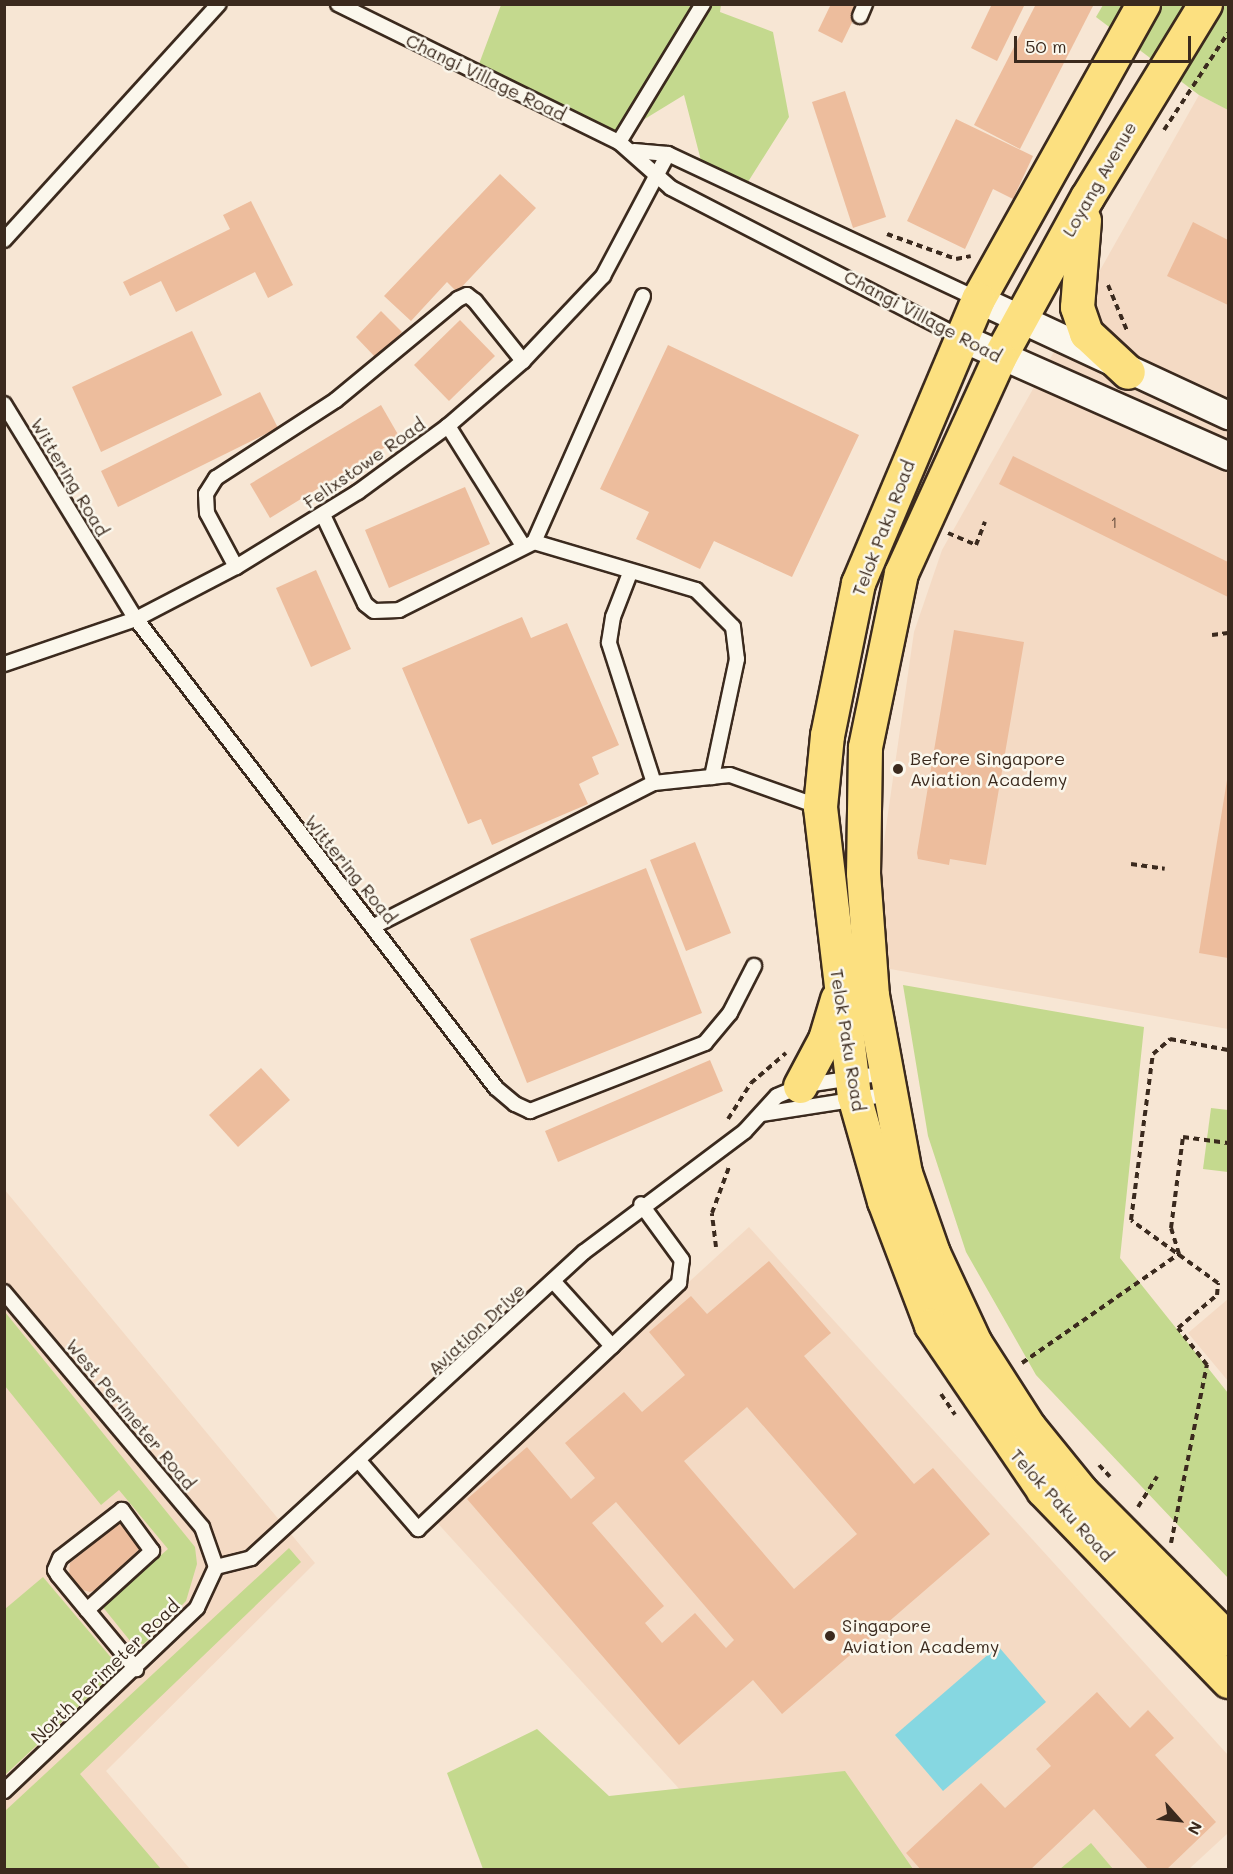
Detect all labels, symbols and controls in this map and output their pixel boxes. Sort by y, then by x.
scale bar [1017,24,1194,62]
street label: Changi Village Road [402,29,570,125]
text: 50 m [1025,34,1067,58]
street label: Loyang Avenue [1057,118,1141,240]
street label: Changi Village Road [840,265,1006,367]
street label: Felixstowe Road [299,413,429,513]
street label: Wittering Road [26,414,114,540]
street label: Telok Paku Road [847,457,919,599]
house number: 1 [1111,514,1117,532]
place label: Before Singapore Aviation Academy [910,748,1067,790]
marker: Before Singapore Aviation Academy [891,762,905,776]
street label: Wittering Road [300,810,402,928]
street label: Telok Paku Road [826,967,870,1113]
street label: Aviation Drive [423,1279,529,1379]
street label: West Perimeter Road [62,1334,200,1494]
street label: Telok Paku Road [1006,1444,1118,1566]
street label: North Perimeter Road [26,1595,184,1747]
place label: Singapore Aviation Academy [842,1615,999,1658]
marker: Singapore Aviation Academy [823,1629,837,1643]
north arrow [1149,1790,1209,1850]
text: N [1183,1818,1208,1839]

